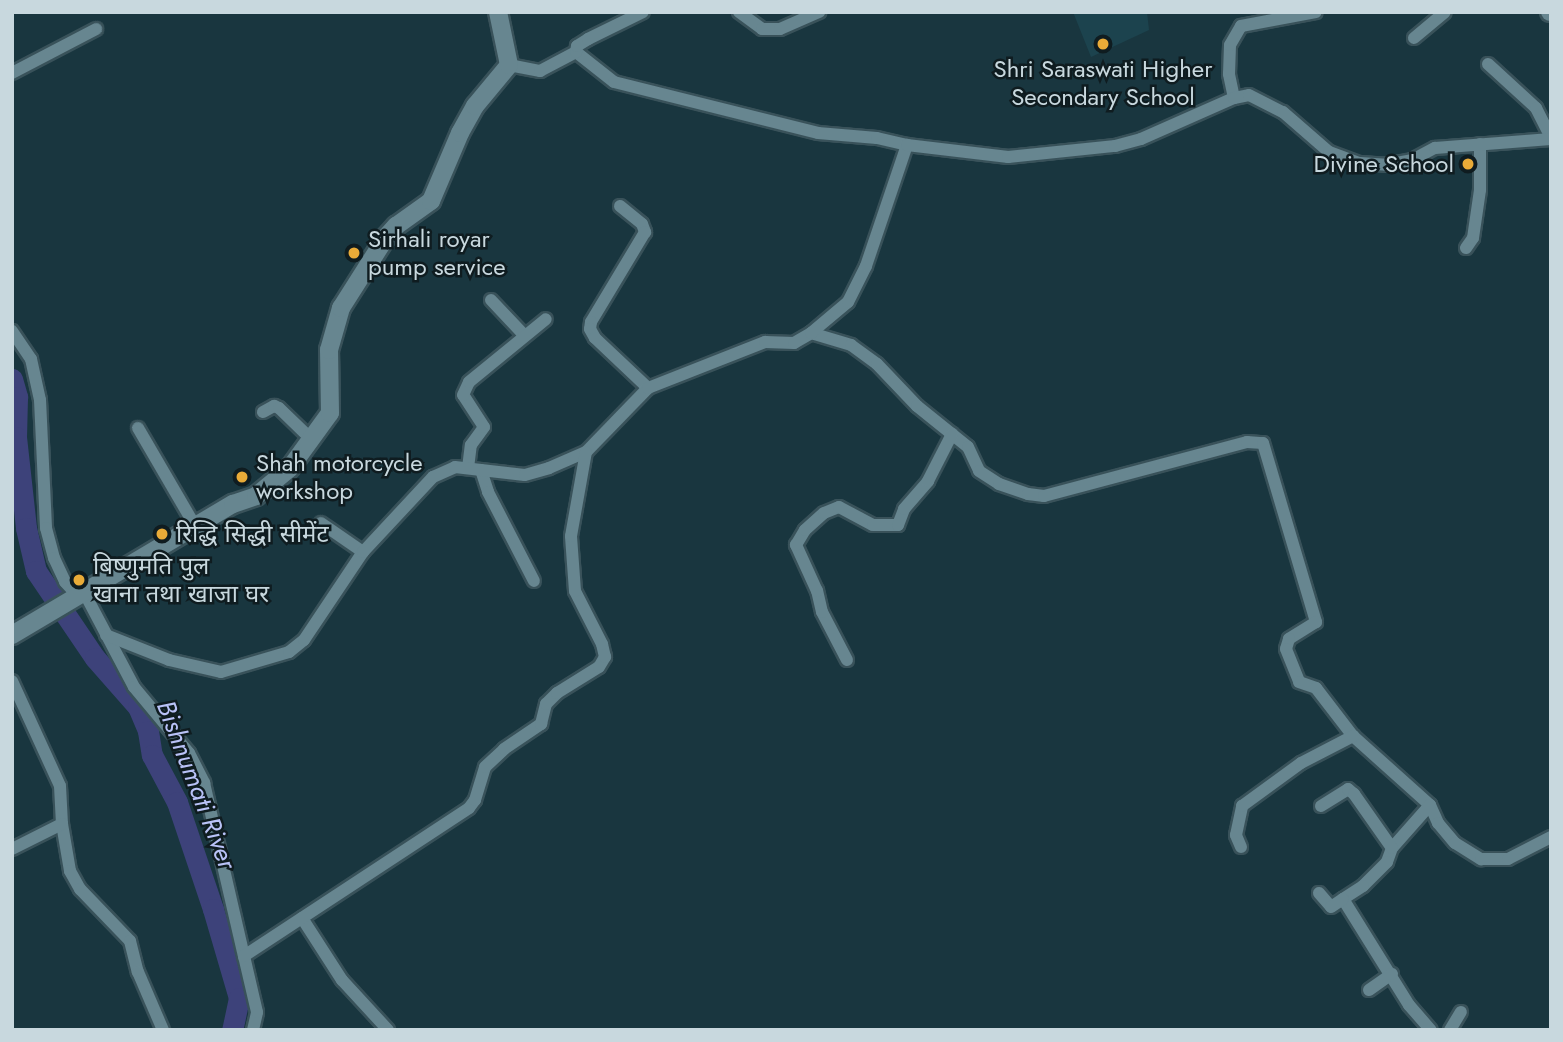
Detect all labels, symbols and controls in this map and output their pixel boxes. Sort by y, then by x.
marker: Shri Saraswati Higher Secondary School [1095,36,1111,52]
place label: Shri Saraswati Higher Secondary School [994,55,1212,111]
place label: Divine School [1314,150,1454,178]
marker: Divine School [1460,156,1476,172]
place label: Sirhali royar pump service [368,225,505,281]
marker: Sirhali royar pump service [346,245,362,261]
place label: Shah motorcycle workshop [256,449,423,505]
marker: Shah motorcycle workshop [234,469,250,485]
place label: रिद्धि सिद्धी सीमेंट [176,520,329,548]
marker: रिद्धि सिद्धी सीमेंट [154,526,170,542]
place label: बिष्णुमति पुल खाना तथा खाजा घर [93,552,269,608]
marker: बिष्णुमति पुल खाना तथा खाजा घर [71,572,87,588]
water label: Bishnumati River [150,696,242,874]

